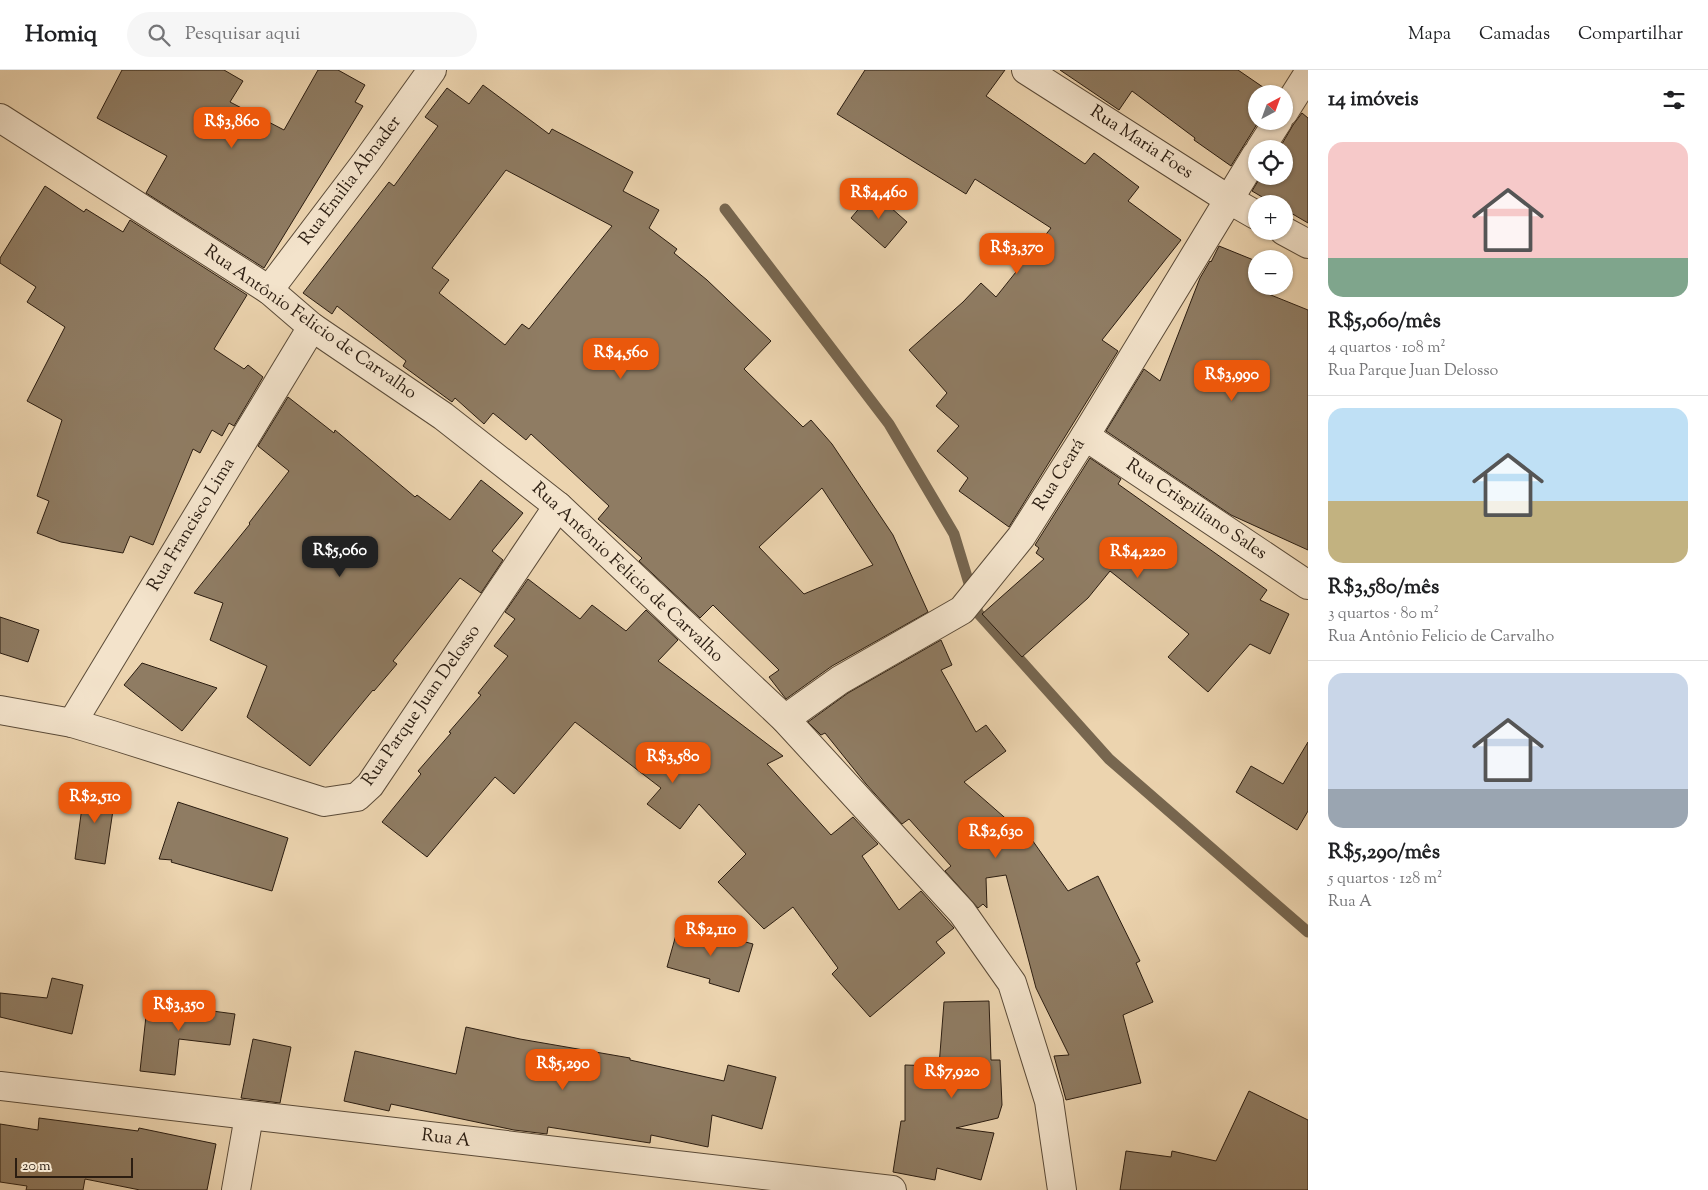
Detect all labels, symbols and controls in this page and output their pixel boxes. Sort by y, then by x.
search box [127,12,477,57]
text: Homiq [25,18,97,52]
icon: search [145,21,173,49]
text: Pesquisar aqui [185,21,300,48]
text: Mapa [1408,22,1451,48]
text: Camadas [1479,22,1550,48]
text: Compartilhar [1578,22,1683,48]
north arrow [1248,85,1292,130]
map controls [1248,85,1293,295]
text: 14 imóveis [1328,85,1419,115]
icon: filters [1660,86,1688,114]
street label: Rua Maria Foes [1084,100,1198,186]
pin: R$3,860 [186,106,278,149]
text: R$3,860 [205,111,259,134]
street label: Rua Emilia Abnader [294,111,409,251]
button: locate [1248,140,1293,185]
icon: home [1463,175,1553,265]
pin: R$4,460 [833,178,925,220]
text: R$4,460 [851,182,907,205]
button: + [1248,195,1293,240]
pin: R$3,370 [971,232,1063,275]
text: R$3,370 [990,237,1044,260]
street label: Rua Antônio Felicio de Carvalho [198,239,422,407]
button: − [1248,250,1293,295]
text: R$5,060/mês [1328,307,1441,337]
text: 4 quartos · 108 m² [1328,337,1446,360]
pin: R$4,560 [575,338,667,380]
text: R$4,560 [594,342,648,365]
pin: R$3,990 [1186,360,1278,402]
text: Rua Parque Juan Delosso [1328,360,1498,383]
text: R$3,990 [1205,364,1259,387]
street label: Rua Ceará [1028,434,1092,516]
icon: home [1463,440,1553,530]
street label: Rua Francisco Lima [142,453,242,597]
street label: Rua Crispiliano Sales [1120,453,1272,567]
street label: Rua Antônio Felicio de Carvalho [525,477,729,669]
pin: R$5,060 [294,536,386,578]
pin: R$4,220 [1092,536,1184,579]
text: R$5,060 [313,540,367,563]
text: R$4,220 [1110,541,1166,564]
text: R$3,580/mês [1328,573,1439,603]
text: 3 quartos · 80 m² [1328,603,1439,626]
street label: Rua Parque Juan Delosso [356,620,488,792]
text: Rua Antônio Felicio de Carvalho [1328,626,1554,649]
icon: home [1463,705,1553,795]
pin: R$3,580 [627,742,719,784]
text: R$3,580 [647,746,699,769]
pin: R$2,510 [49,782,141,824]
text: R$2,510 [69,786,121,809]
pin: R$2,630 [950,816,1042,859]
text: R$2,630 [969,821,1023,844]
text: R$5,290/mês [1328,838,1440,868]
text: 5 quartos · 128 m² [1328,868,1442,891]
text: Rua A [1328,891,1372,914]
pin: R$2,110 [665,914,757,957]
text: R$2,110 [686,919,736,942]
pin: R$3,350 [133,990,225,1032]
text: R$3,350 [154,994,204,1017]
pin: R$5,290 [517,1048,609,1091]
text: R$5,290 [536,1053,590,1076]
pin: R$7,920 [906,1056,998,1099]
text: R$7,920 [925,1061,979,1084]
street label: Rua A [420,1123,473,1155]
scale bar [15,1155,132,1178]
text: 20 m [22,1157,51,1177]

